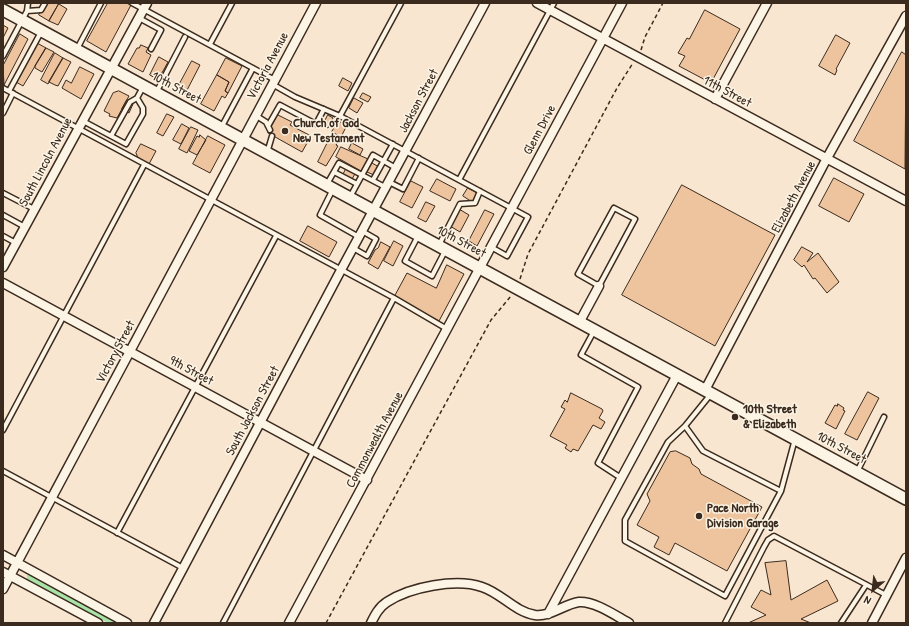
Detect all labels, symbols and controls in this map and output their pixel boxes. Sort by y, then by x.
street label: Victoria Avenue [244,30,292,102]
street label: Jackson Street [396,67,442,135]
street label: 10th Street [149,69,203,107]
street label: 11th Street [700,73,754,111]
street label: Glenn Drive [520,102,560,158]
street label: South Lincoln Avenue [16,115,76,209]
place label: Church of God New Testament [293,116,364,147]
marker: Church of God New Testament [280,126,290,136]
street label: Elizabeth Avenue [769,158,819,236]
street label: 10th Street [434,223,488,261]
street label: Victory Street [93,318,139,386]
street label: 9th Street [166,353,216,389]
street label: South Jackson Street [223,364,283,458]
street label: Commonwealth Avenue [343,389,407,491]
place label: 10th Street & Elizabeth [743,402,797,433]
marker: 10th Street & Elizabeth [730,412,740,422]
street label: 10th Street [814,429,868,467]
place label: Pace North Division Garage [707,501,779,532]
marker: Pace North Division Garage [694,511,704,521]
north arrow [853,570,893,610]
text: N [862,593,873,608]

